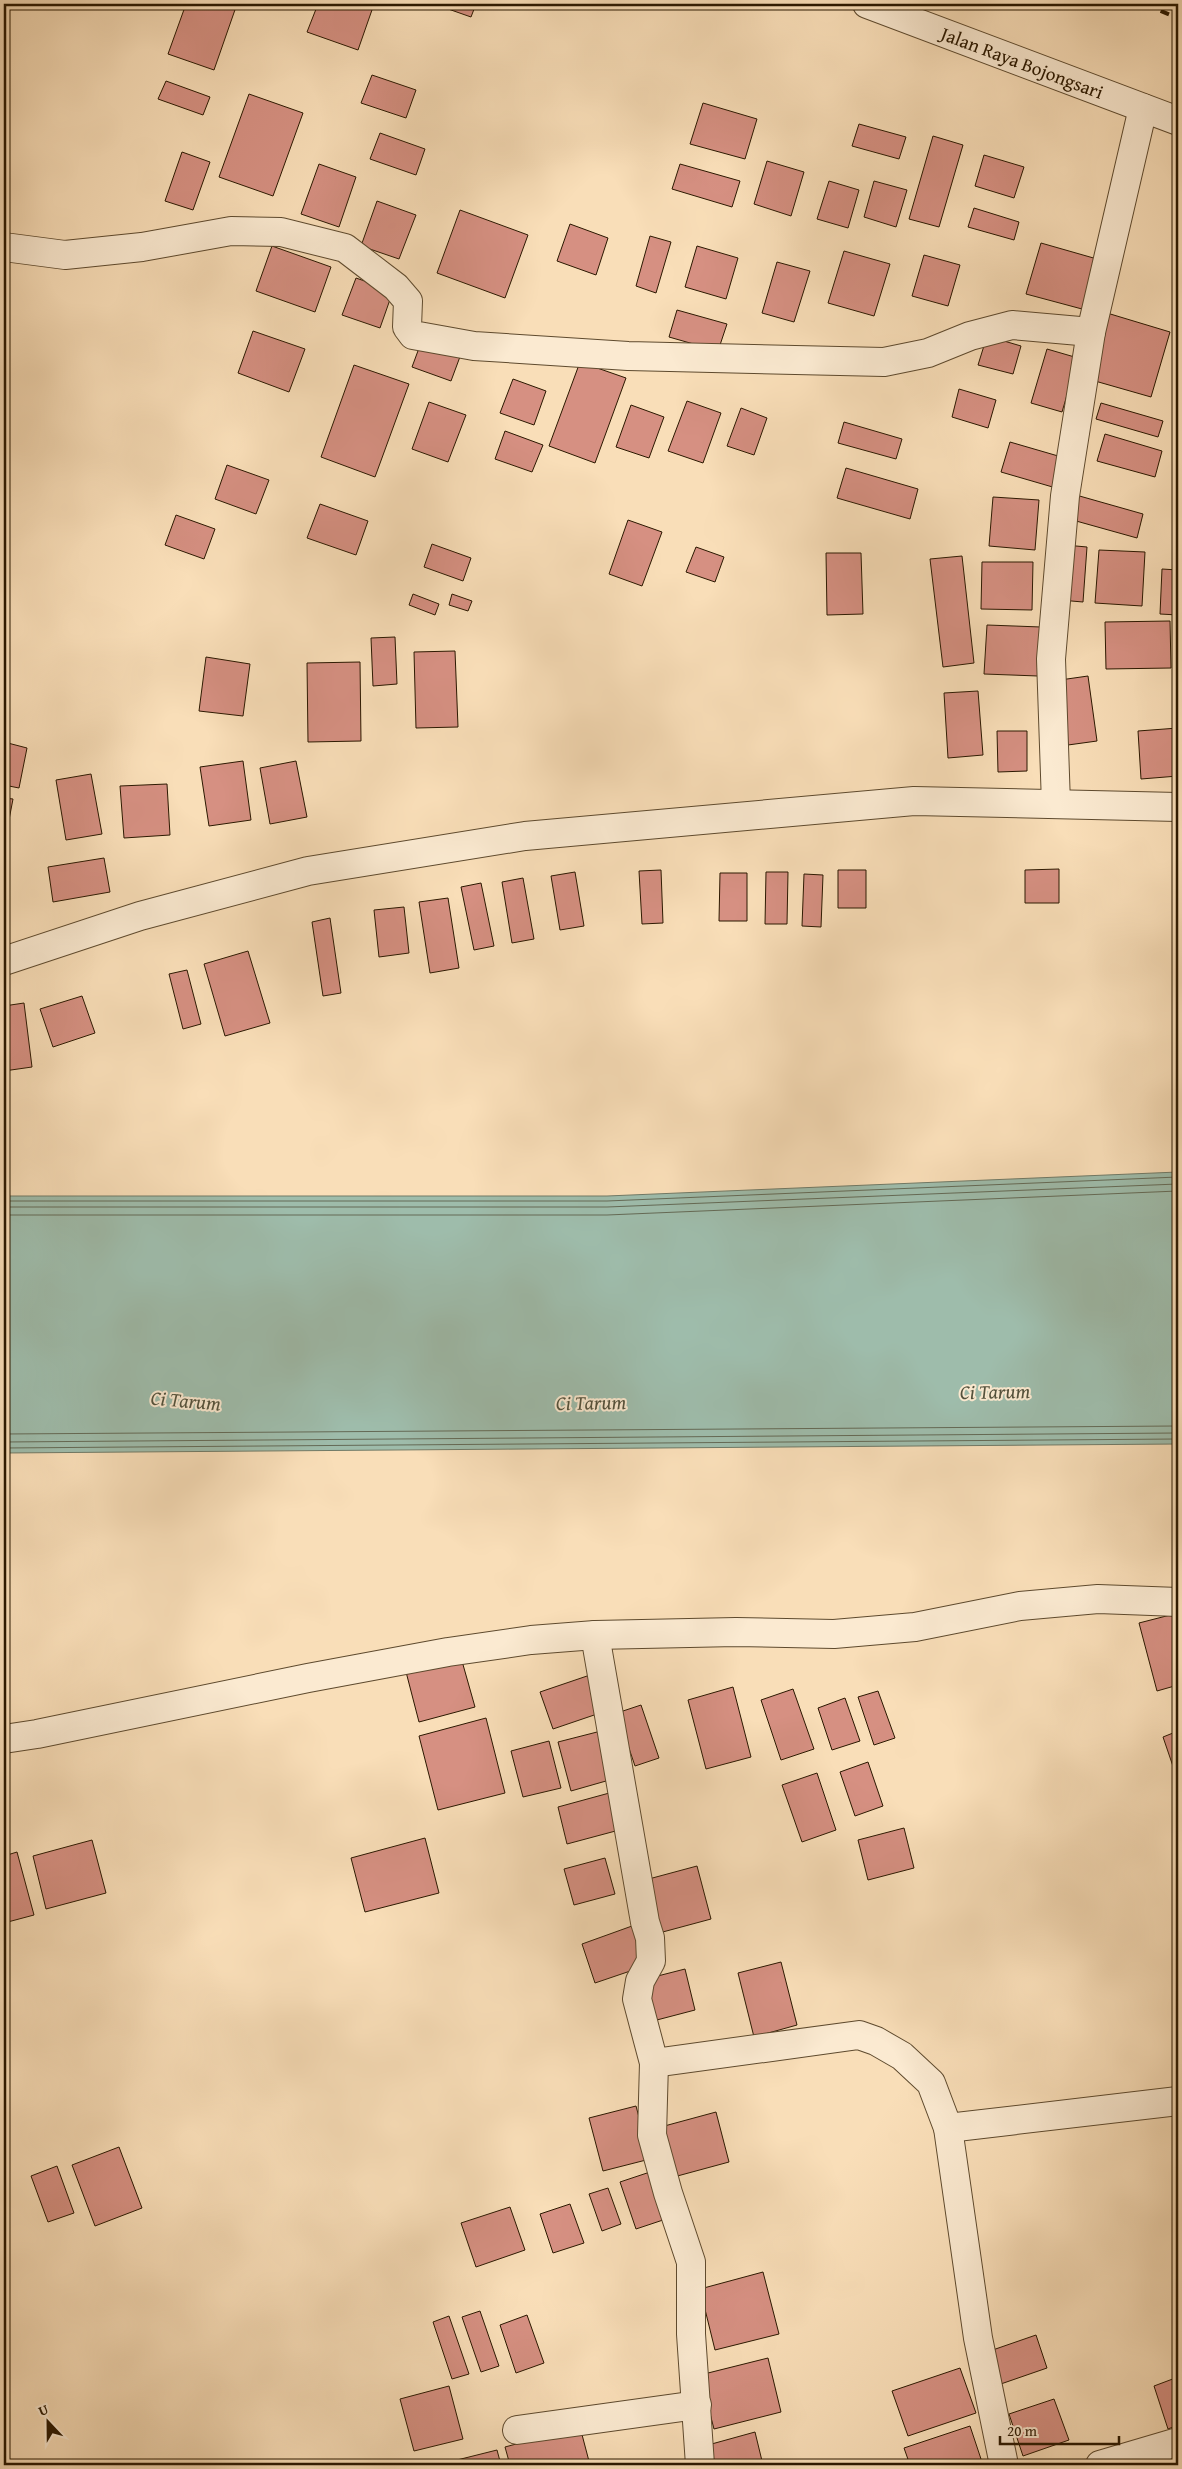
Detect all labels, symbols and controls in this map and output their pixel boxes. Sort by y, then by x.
street label: Jalan Raya Bojongsari [935,18,1108,106]
water label: Ci Tarum [960,1376,1031,1406]
water label: Ci Tarum [150,1382,223,1418]
water label: Ci Tarum [556,1387,627,1417]
north arrow [22,2396,72,2446]
text: U [35,2399,52,2421]
scale bar [1000,2414,1118,2446]
text: 20 m [1007,2420,1038,2441]

